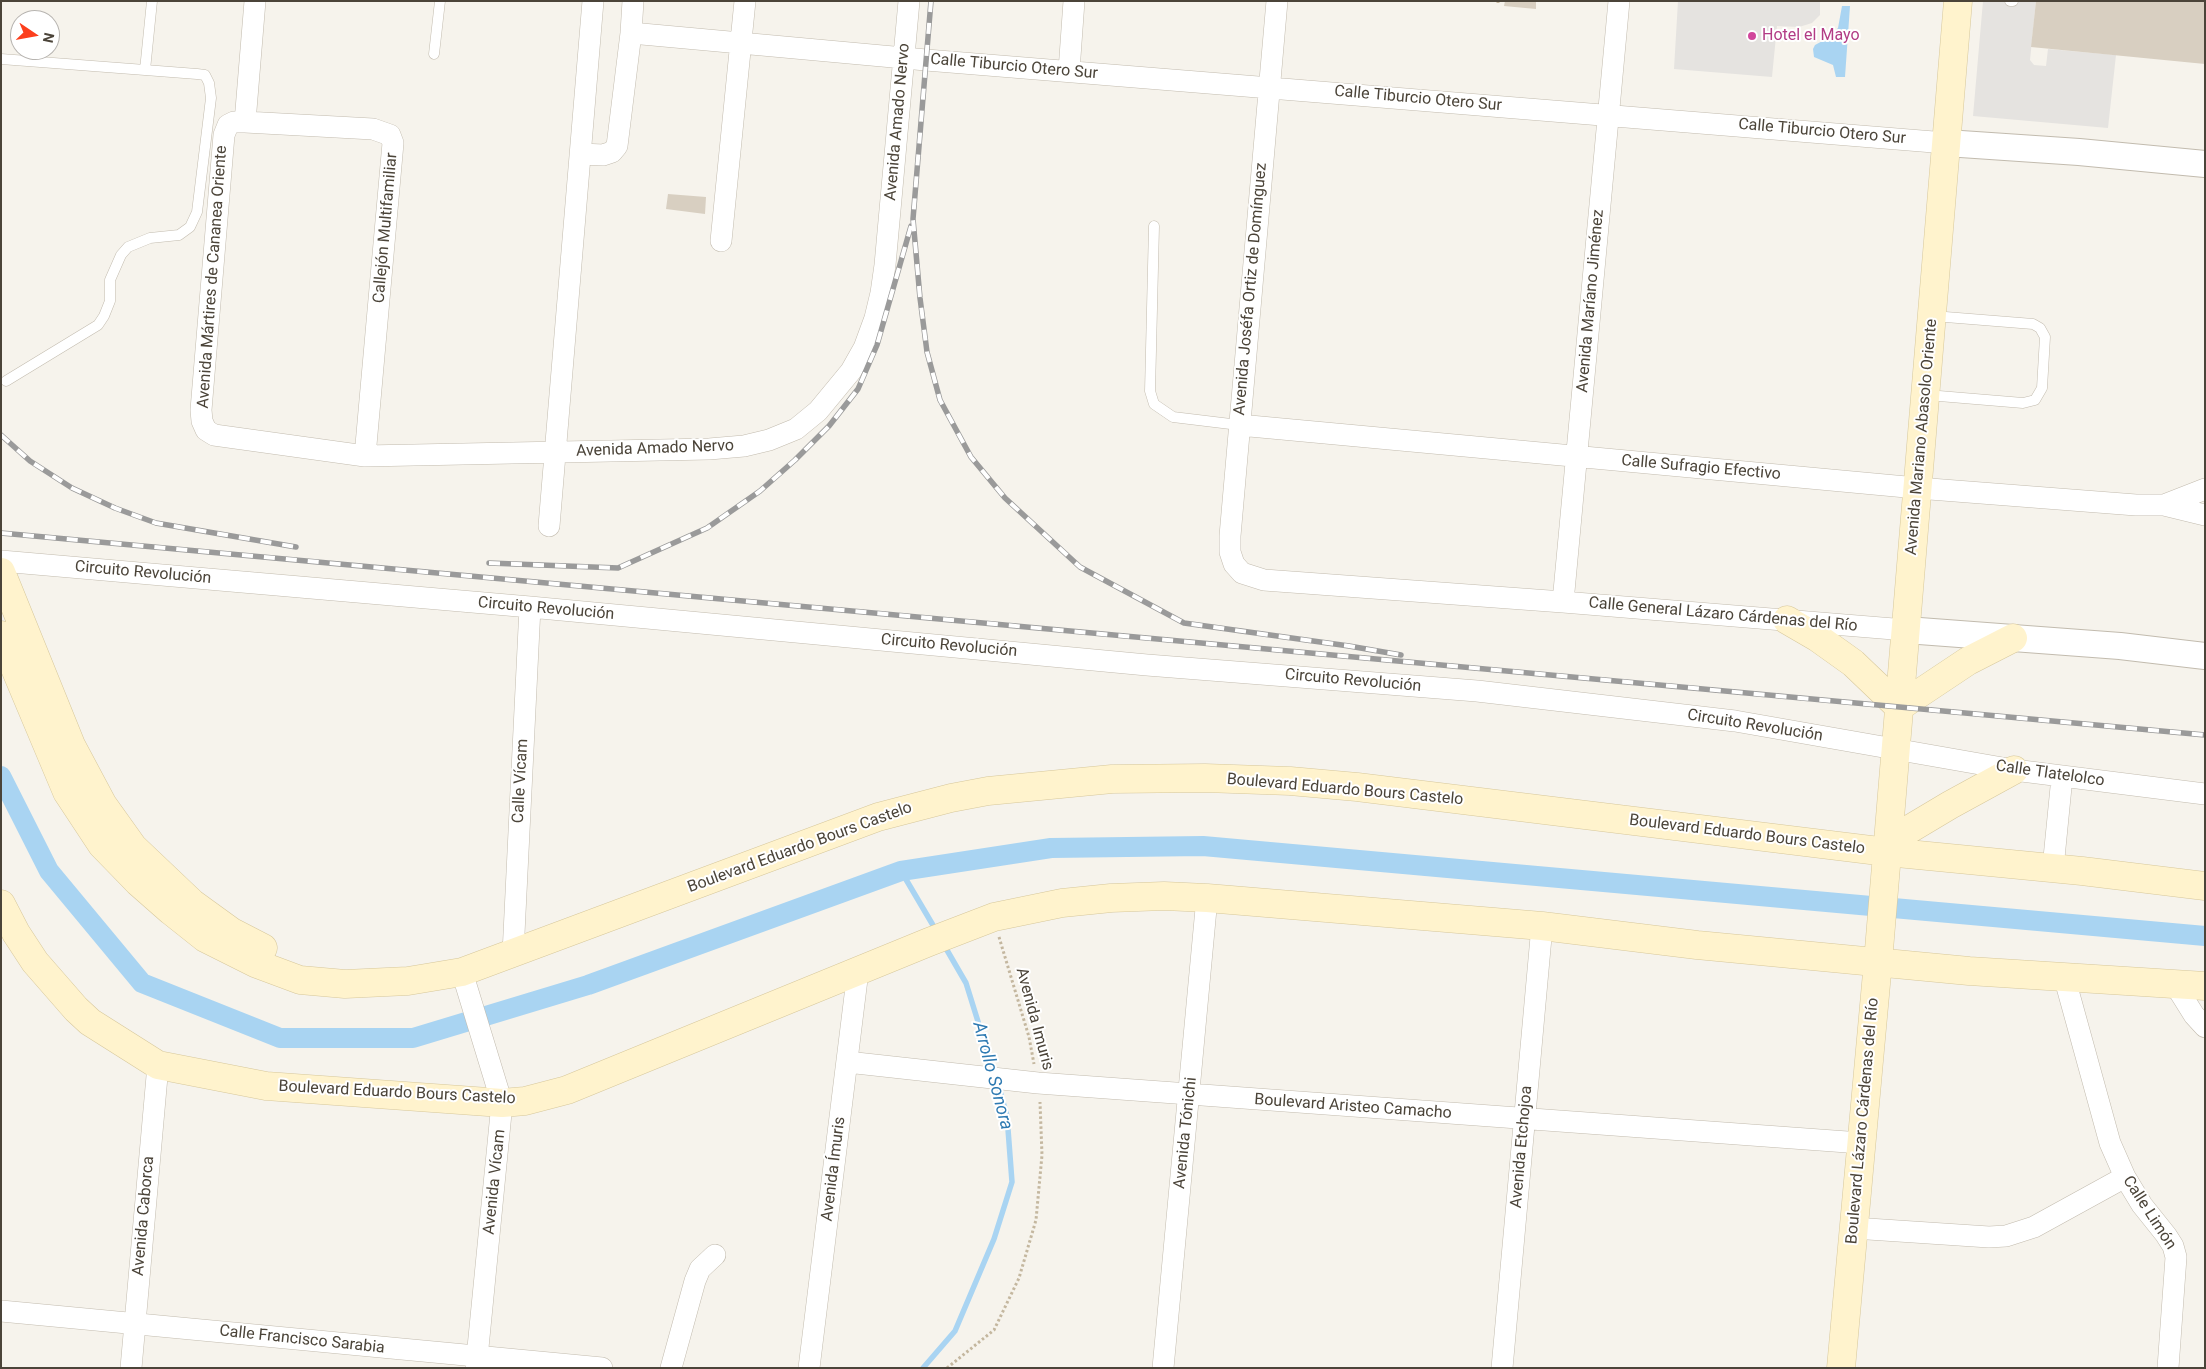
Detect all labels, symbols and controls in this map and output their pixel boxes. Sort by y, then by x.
north arrow [10,10,60,60]
place label: Hotel el Mayo [1762,26,1860,46]
marker: Hotel el Mayo [1746,30,1758,42]
text: N [40,31,58,44]
street label: Avenida Amado Nervo [882,42,914,202]
street label: Calle Tiburcio Otero Sur [929,50,1099,84]
street label: Calle Tiburcio Otero Sur [1333,82,1503,116]
street label: Calle Tiburcio Otero Sur [1737,115,1907,149]
street label: Avenida Mártires de Cananea Oriente [194,145,232,409]
street label: Callejón Multifamiliar [370,152,402,304]
street label: Avenida Joséfa Ortiz de Domínguez [1230,162,1272,416]
street label: Avenida Maríano Jiménez [1573,209,1609,393]
street label: Avenida Mariano Abasolo Oriente [1902,318,1942,556]
street label: Avenida Amado Nervo [576,437,734,461]
street label: Calle Sufragio Efectivo [1620,451,1782,485]
street label: Circuito Revolución [74,557,212,589]
street label: Circuito Revolución [477,593,615,625]
street label: Calle General Lázaro Cárdenas del Río [1588,594,1858,636]
street label: Circuito Revolución [880,630,1018,662]
street label: Circuito Revolución [1284,665,1422,697]
street label: Circuito Revolución [1686,706,1824,746]
street label: Calle Vícam [509,738,533,824]
street label: Calle Tlatelolco [1994,757,2106,791]
street label: Boulevard Eduardo Bours Castelo [1226,770,1464,810]
street label: Boulevard Eduardo Bours Castelo [685,798,915,898]
street label: Boulevard Eduardo Bours Castelo [1628,811,1866,859]
street label: Avenida Imuris [1011,966,1057,1072]
street label: Boulevard Lázaro Cárdenas del Río [1843,997,1883,1245]
water label: Arrollo Sonora [967,1020,1017,1132]
street label: Avenida Tónichi [1171,1076,1201,1190]
street label: Boulevard Eduardo Bours Castelo [278,1077,516,1109]
street label: Avenida Etchojoa [1507,1085,1537,1209]
street label: Boulevard Aristeo Camacho [1254,1091,1452,1123]
street label: Avenida Ímuris [818,1116,850,1222]
street label: Avenida Vícam [480,1128,510,1236]
street label: Avenida Caborca [129,1155,159,1277]
street label: Calle Limón [2118,1173,2180,1253]
street label: Calle Francisco Sarabia [218,1322,386,1358]

